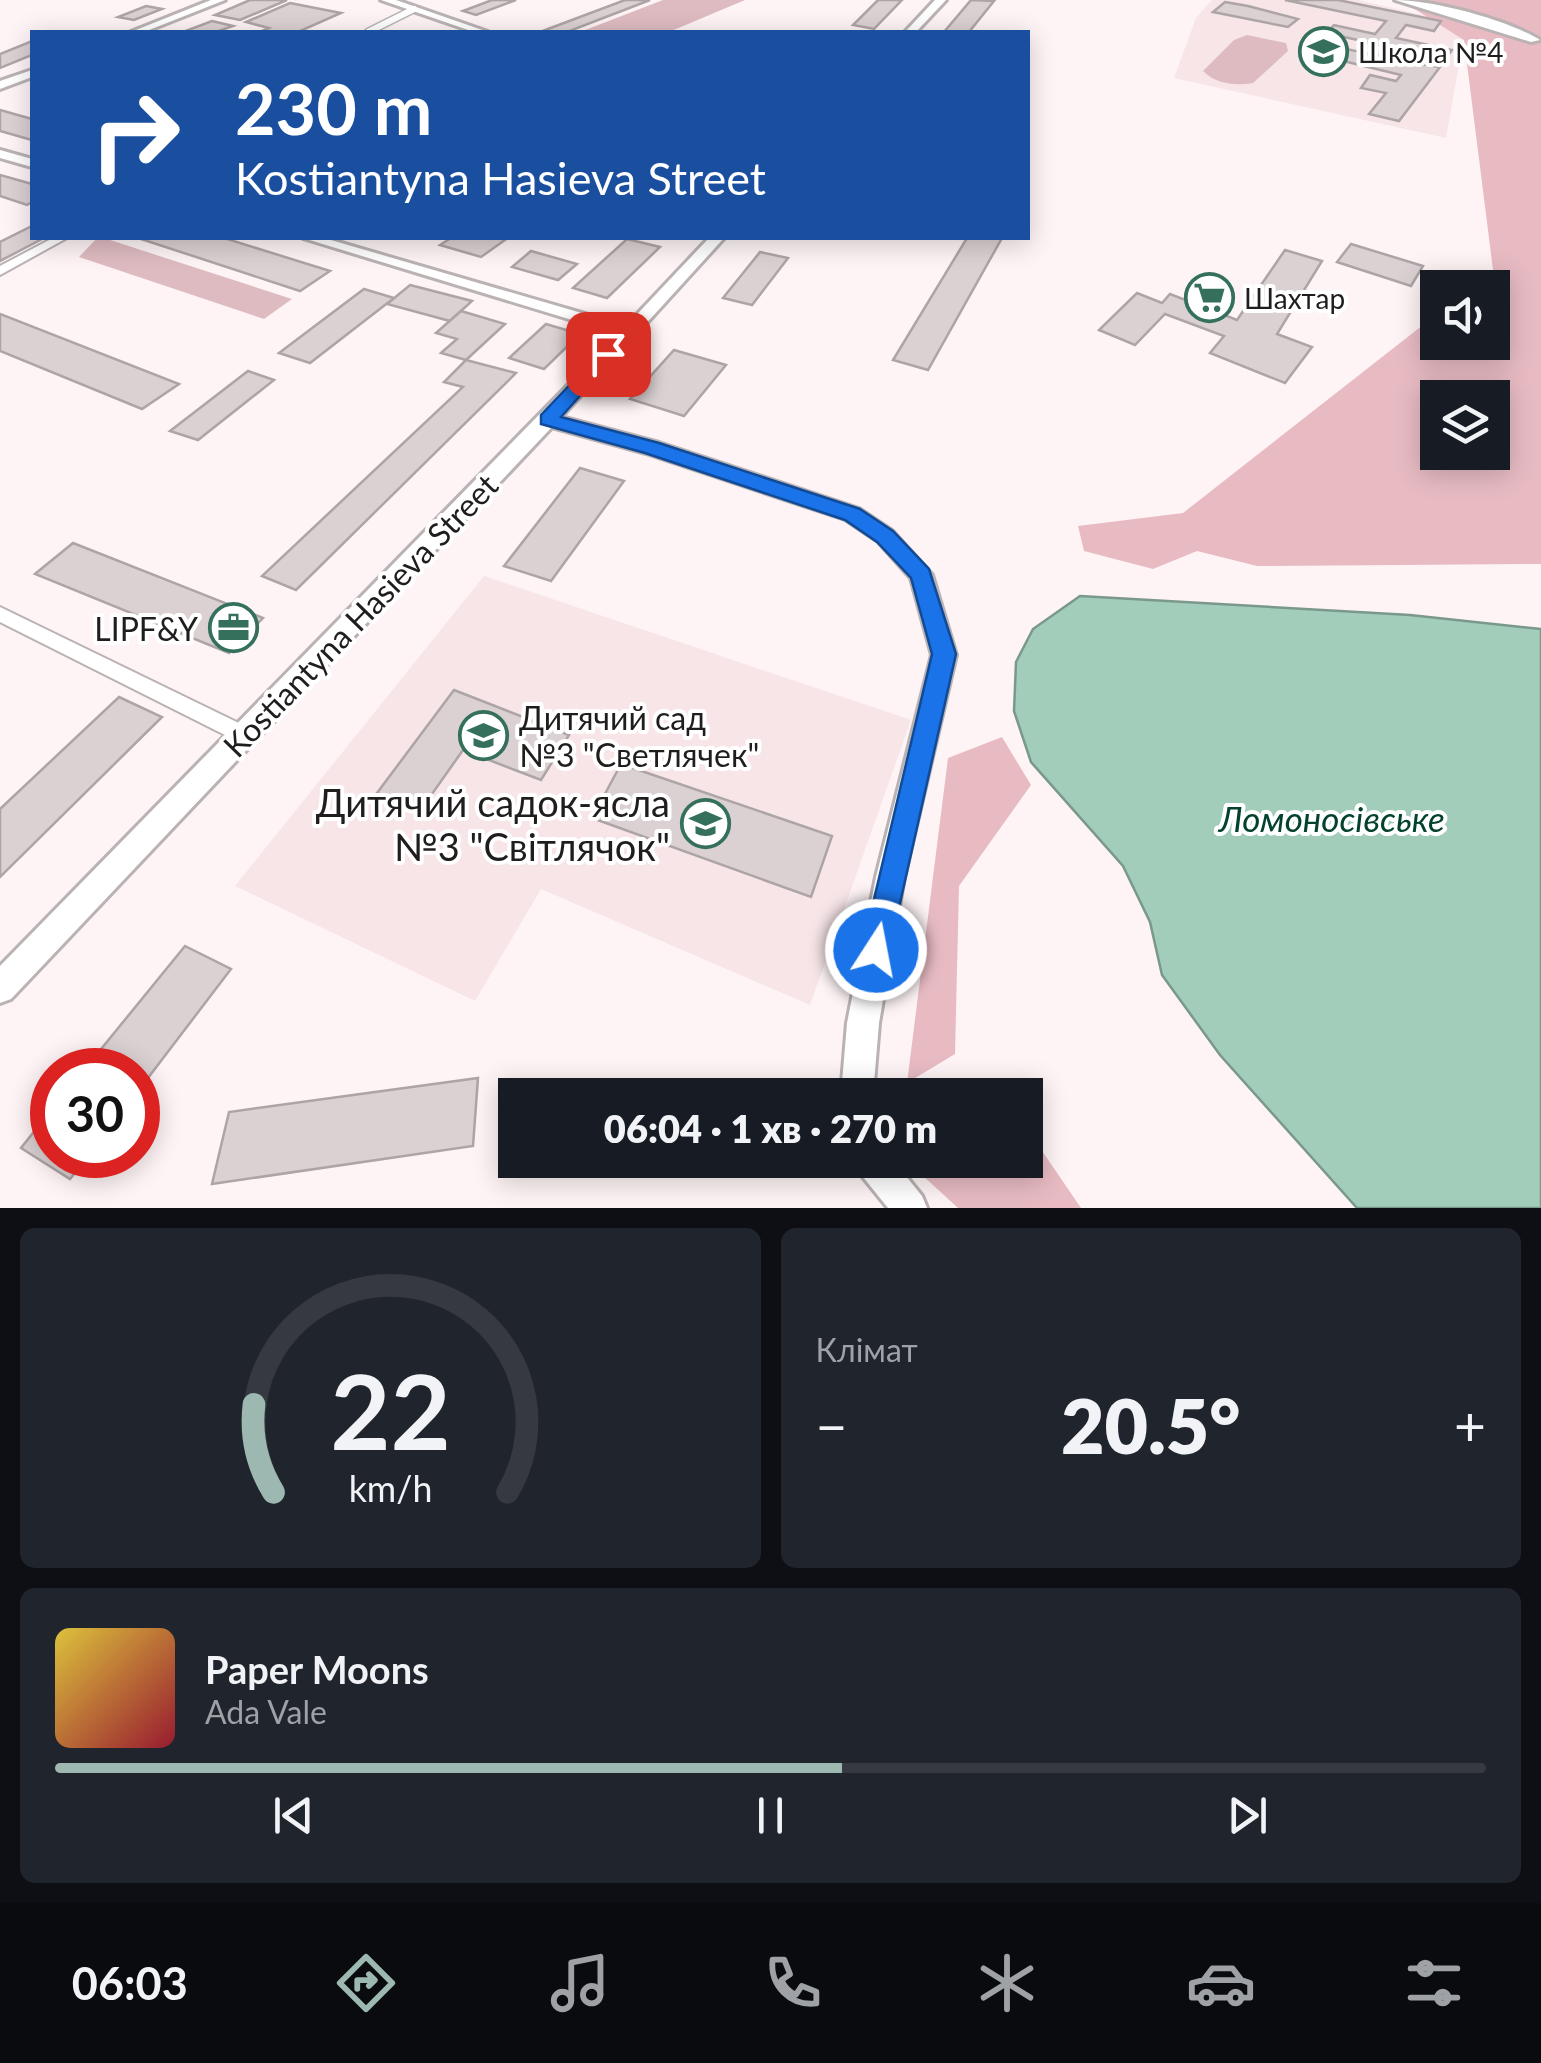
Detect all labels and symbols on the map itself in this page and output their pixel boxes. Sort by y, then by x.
school or university icon: Школа №4 [1297,26,1349,78]
place label: Школа №4 [1358,35,1503,69]
supermarket icon: Шахтар [1183,272,1235,324]
place label: Шахтар [1244,281,1345,315]
pin [566,312,651,397]
street label: Kostiantyna Hasieva Street [215,465,506,764]
office icon: LIPF&Y [207,602,259,654]
place label: LIPF&Y [94,609,198,648]
place label: Дитячий сад №3 "Светлячек" [519,698,759,774]
school or university icon: Дитячий сад №3 "Светлячек" [458,709,510,761]
place label: Дитячий садок-ясла №3 "Світлячок" [316,779,670,869]
water label: Ломоносівське [1217,797,1445,839]
school or university icon: Дитячий садок-ясла №3 "Світлячок" [679,798,731,850]
position arrow [824,898,928,1002]
speed limit sign: 30 [30,1048,160,1178]

